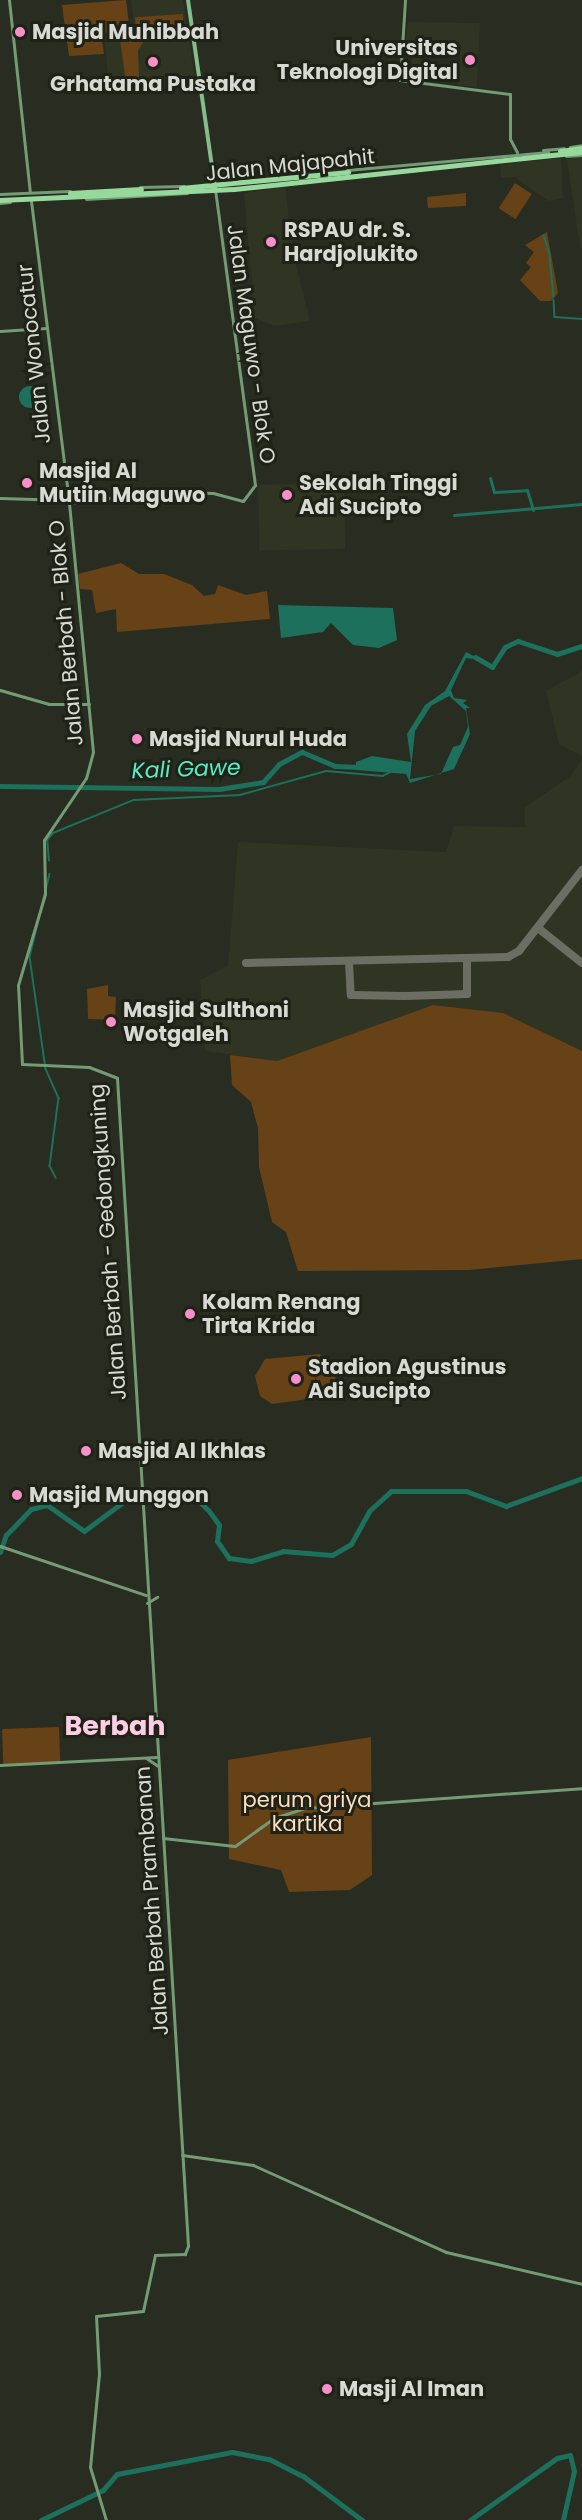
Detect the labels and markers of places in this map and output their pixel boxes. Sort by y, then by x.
place label: Masjid Muhibbah [32,19,219,45]
marker: Masjid Muhibbah [13,25,27,39]
place label: Universitas Teknologi Digital [277,35,458,85]
marker: Universitas Teknologi Digital [463,53,477,67]
marker: Grhatama Pustaka [146,55,160,69]
place label: Grhatama Pustaka [50,71,256,97]
place label: RSPAU dr. S. Hardjolukito [284,217,418,267]
marker: RSPAU dr. S. Hardjolukito [262,233,280,251]
place label: Masjid Al Mutiin Maguwo [39,458,205,508]
place label: Sekolah Tinggi Adi Sucipto [299,470,458,520]
marker: Masjid Al Mutiin Maguwo [20,476,34,490]
marker: Sekolah Tinggi Adi Sucipto [280,488,294,502]
place label: Masjid Nurul Huda [149,726,347,752]
marker: Masjid Nurul Huda [130,732,144,746]
place label: Masjid Sulthoni Wotgaleh [123,997,289,1047]
marker: Masjid Sulthoni Wotgaleh [104,1015,118,1029]
place label: Kolam Renang Tirta Krida [202,1289,361,1339]
marker: Kolam Renang Tirta Krida [183,1307,197,1321]
place label: Stadion Agustinus Adi Sucipto [308,1354,506,1404]
marker: Stadion Agustinus Adi Sucipto [289,1372,303,1386]
place label: Masjid Al Ikhlas [98,1438,266,1464]
marker: Masjid Al Ikhlas [79,1444,93,1458]
place label: Masjid Munggon [29,1482,209,1508]
marker: Masjid Munggon [10,1488,24,1502]
place label: Masji Al Iman [339,2376,484,2402]
marker: Masji Al Iman [320,2382,334,2396]

